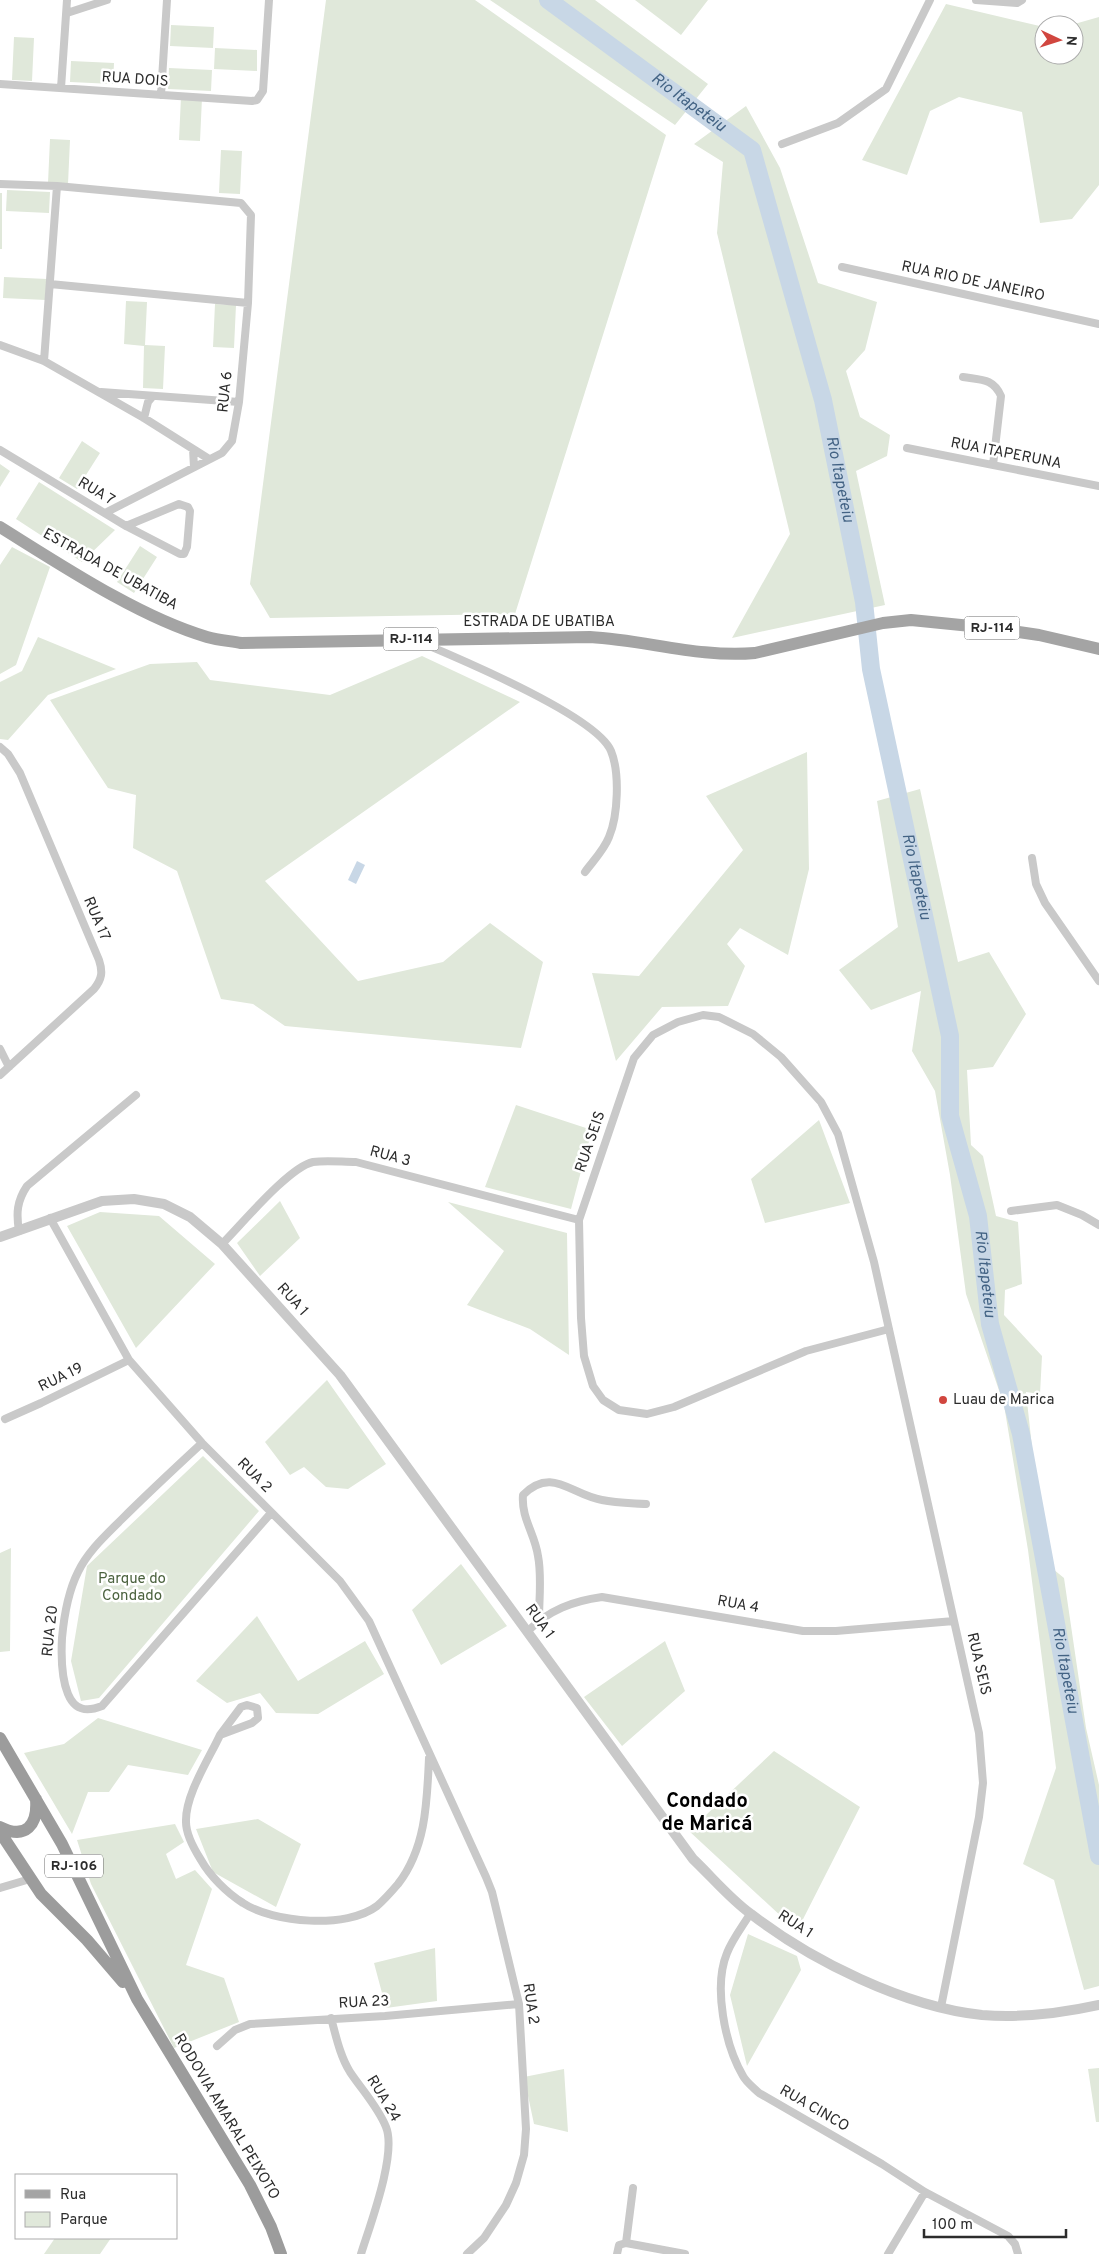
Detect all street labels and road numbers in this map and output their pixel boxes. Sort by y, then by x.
street label: RUA DOIS [101,68,169,92]
street label: RUA RIO DE JANEIRO [900,258,1046,306]
street label: RUA 6 [214,370,238,414]
street label: RUA ITAPERUNA [949,434,1063,474]
street label: RUA 7 [74,474,118,511]
street label: ESTRADA DE UBATIBA [39,525,181,615]
street label: ESTRADA DE UBATIBA [463,613,615,632]
road number: RJ-114 [964,616,1020,640]
road number: RJ-114 [384,628,438,650]
street label: RUA 17 [78,894,114,944]
street label: RUA SEIS [572,1109,610,1175]
street label: RUA 3 [367,1142,413,1172]
street label: RUA 1 [272,1279,312,1321]
street label: RUA 19 [36,1359,86,1397]
street label: RUA 2 [232,1454,276,1498]
street label: RUA 4 [716,1592,760,1618]
street label: RUA 1 [520,1601,558,1643]
street label: RUA 20 [39,1604,63,1658]
street label: RUA SEIS [962,1631,994,1697]
road number: RJ-106 [45,1854,103,1878]
street label: RUA 1 [774,1907,816,1943]
street label: RUA 2 [518,1982,542,2026]
street label: RUA 23 [338,1992,390,2014]
street label: RODOVIA AMARAL PEIXOTO [169,2030,283,2204]
street label: RUA 24 [362,2072,404,2126]
street label: RUA CINCO [776,2081,852,2137]

